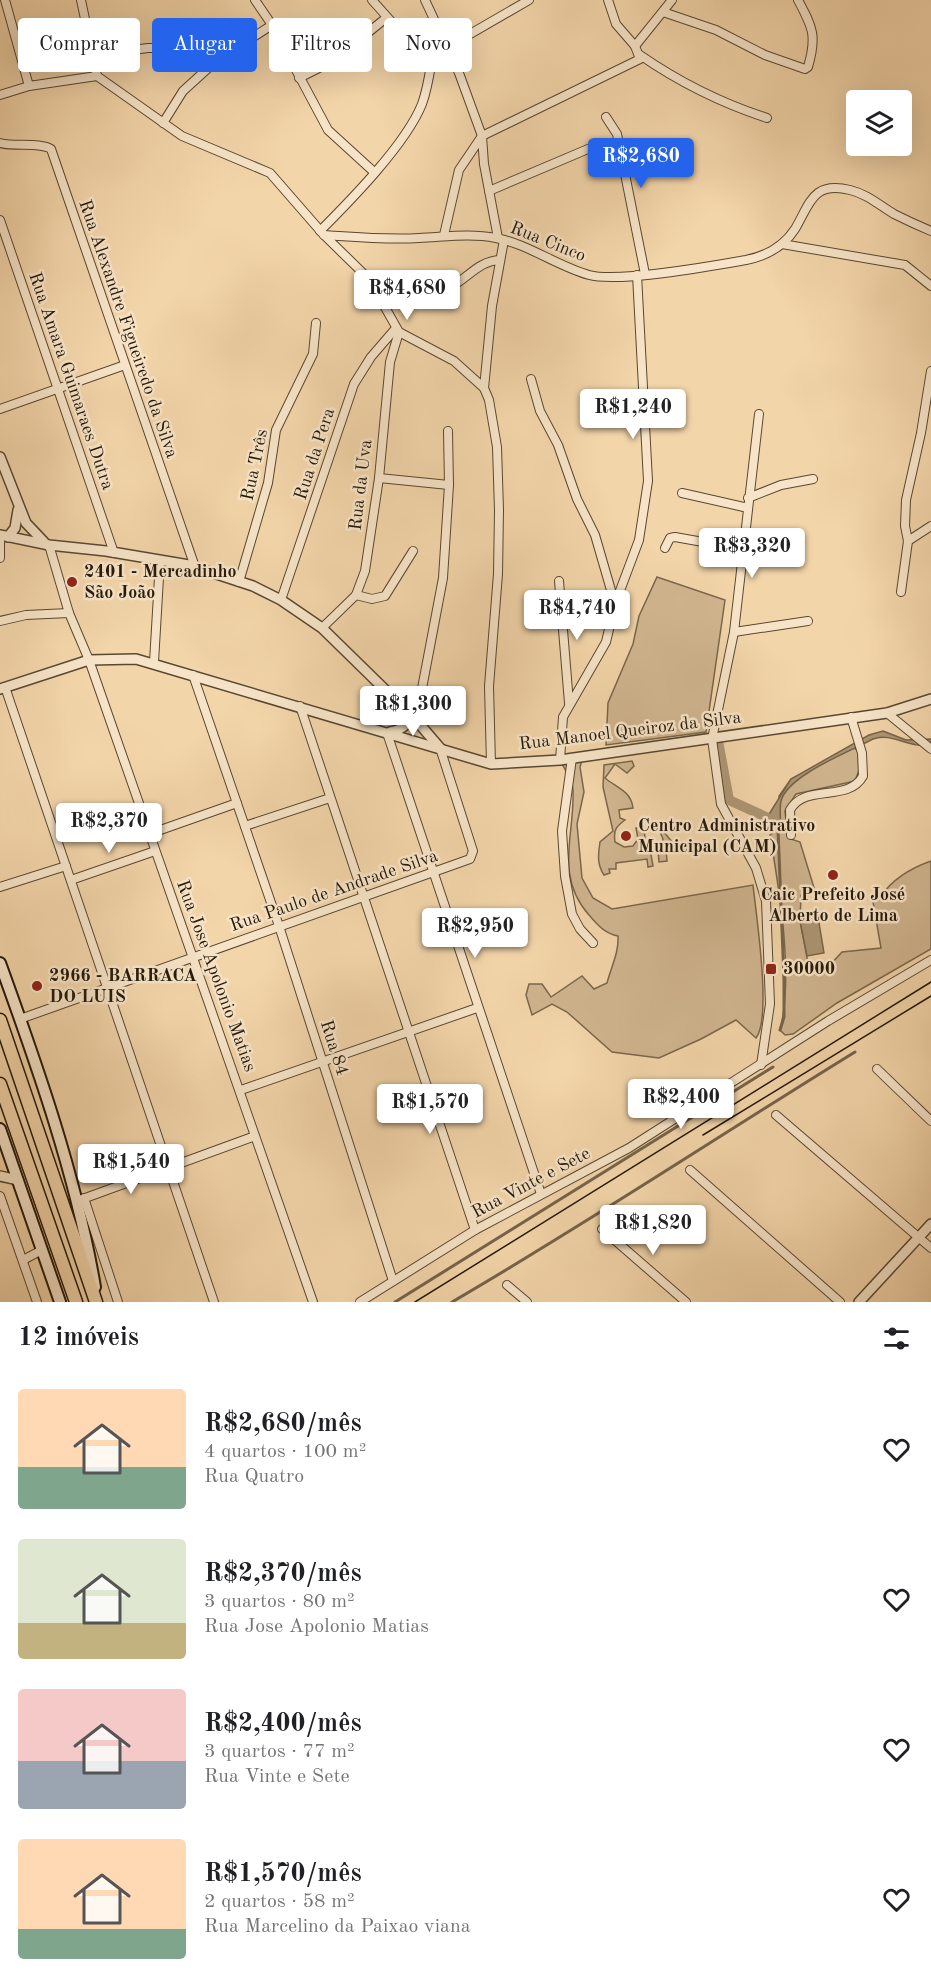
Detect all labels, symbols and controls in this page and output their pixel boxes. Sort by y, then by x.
chip: Comprar [18,18,140,72]
chip: Alugar [152,18,257,72]
chip: Filtros [269,18,372,72]
chip: Novo [384,18,472,72]
map controls [846,90,912,156]
button: layers [846,90,912,156]
pin: R$2,680 [586,138,696,189]
text: R$2,680 [602,147,680,167]
street label: Rua Alexandre Figueiredo da Silva [75,197,181,461]
street label: Rua Cinco [508,219,588,265]
street label: Rua Amara Guimaraes Dutra [25,270,117,492]
pin: R$4,680 [352,270,462,321]
text: R$4,680 [368,279,446,299]
pin: R$1,240 [578,389,688,440]
text: R$1,240 [594,398,672,418]
street label: Rua da Pera [292,406,338,502]
street label: Rua Três [239,427,271,502]
street label: Rua da Uva [346,438,376,532]
pin: R$3,320 [697,528,807,579]
text: R$3,320 [713,537,791,557]
place label: 2401 - Mercadinho São João [84,563,237,602]
marker: 2401 - Mercadinho São João [65,575,79,589]
pin: R$4,740 [522,590,632,641]
text: R$4,740 [538,599,616,619]
pin: R$1,300 [358,686,468,737]
text: R$1,300 [374,695,452,715]
street label: Rua Manoel Queiroz da Silva [518,708,742,754]
pin: R$2,370 [54,803,164,854]
text: R$2,370 [70,812,148,832]
place label: Centro Administrativo Municipal (CAM) [638,817,815,856]
marker: Centro Administrativo Municipal (CAM) [619,829,633,843]
street label: Rua Paulo de Andrade Silva [228,847,440,935]
marker: Caic Prefeito José Alberto de Lima [826,868,840,882]
street label: Rua Jose Apolonio Matias [173,878,259,1074]
place label: Caic Prefeito José Alberto de Lima [761,886,905,925]
pin: R$2,950 [420,908,530,959]
text: R$2,950 [436,917,514,937]
place label: 30000 [783,960,835,978]
marker: 30000 [764,962,778,976]
place label: 2966 - BARRACA DO LUIS [49,967,197,1006]
marker: 2966 - BARRACA DO LUIS [30,979,44,993]
street label: Rua 84 [317,1018,351,1078]
pin: R$2,400 [626,1079,736,1130]
pin: R$1,570 [375,1084,485,1135]
text: R$2,400 [642,1088,720,1108]
text: R$1,570 [391,1093,469,1113]
pin: R$1,540 [76,1144,186,1195]
street label: Rua Vinte e Sete [469,1144,593,1222]
text: R$1,540 [92,1153,170,1173]
pin: R$1,820 [598,1205,708,1256]
text: R$1,820 [614,1214,692,1234]
icon: filters [880,1322,913,1355]
text: 12 imóveis [18,1325,139,1351]
text: R$2,680/mês [204,1411,362,1437]
icon: home [66,1413,138,1485]
icon: heart [880,1433,913,1466]
text: 4 quartos · 100 m² [204,1442,366,1462]
text: Rua Quatro [204,1467,304,1487]
text: R$2,370/mês [204,1561,362,1587]
icon: home [66,1563,138,1635]
icon: heart [880,1583,913,1616]
text: 3 quartos · 80 m² [204,1592,355,1612]
text: Rua Jose Apolonio Matias [204,1617,429,1637]
text: R$2,400/mês [204,1711,362,1737]
icon: home [66,1713,138,1785]
icon: heart [880,1733,913,1766]
text: 3 quartos · 77 m² [204,1742,355,1762]
text: Rua Vinte e Sete [204,1767,350,1787]
text: R$1,570/mês [204,1861,362,1887]
icon: home [66,1863,138,1935]
icon: heart [880,1883,913,1916]
text: 2 quartos · 58 m² [204,1892,355,1912]
text: Rua Marcelino da Paixao viana [204,1917,471,1937]

